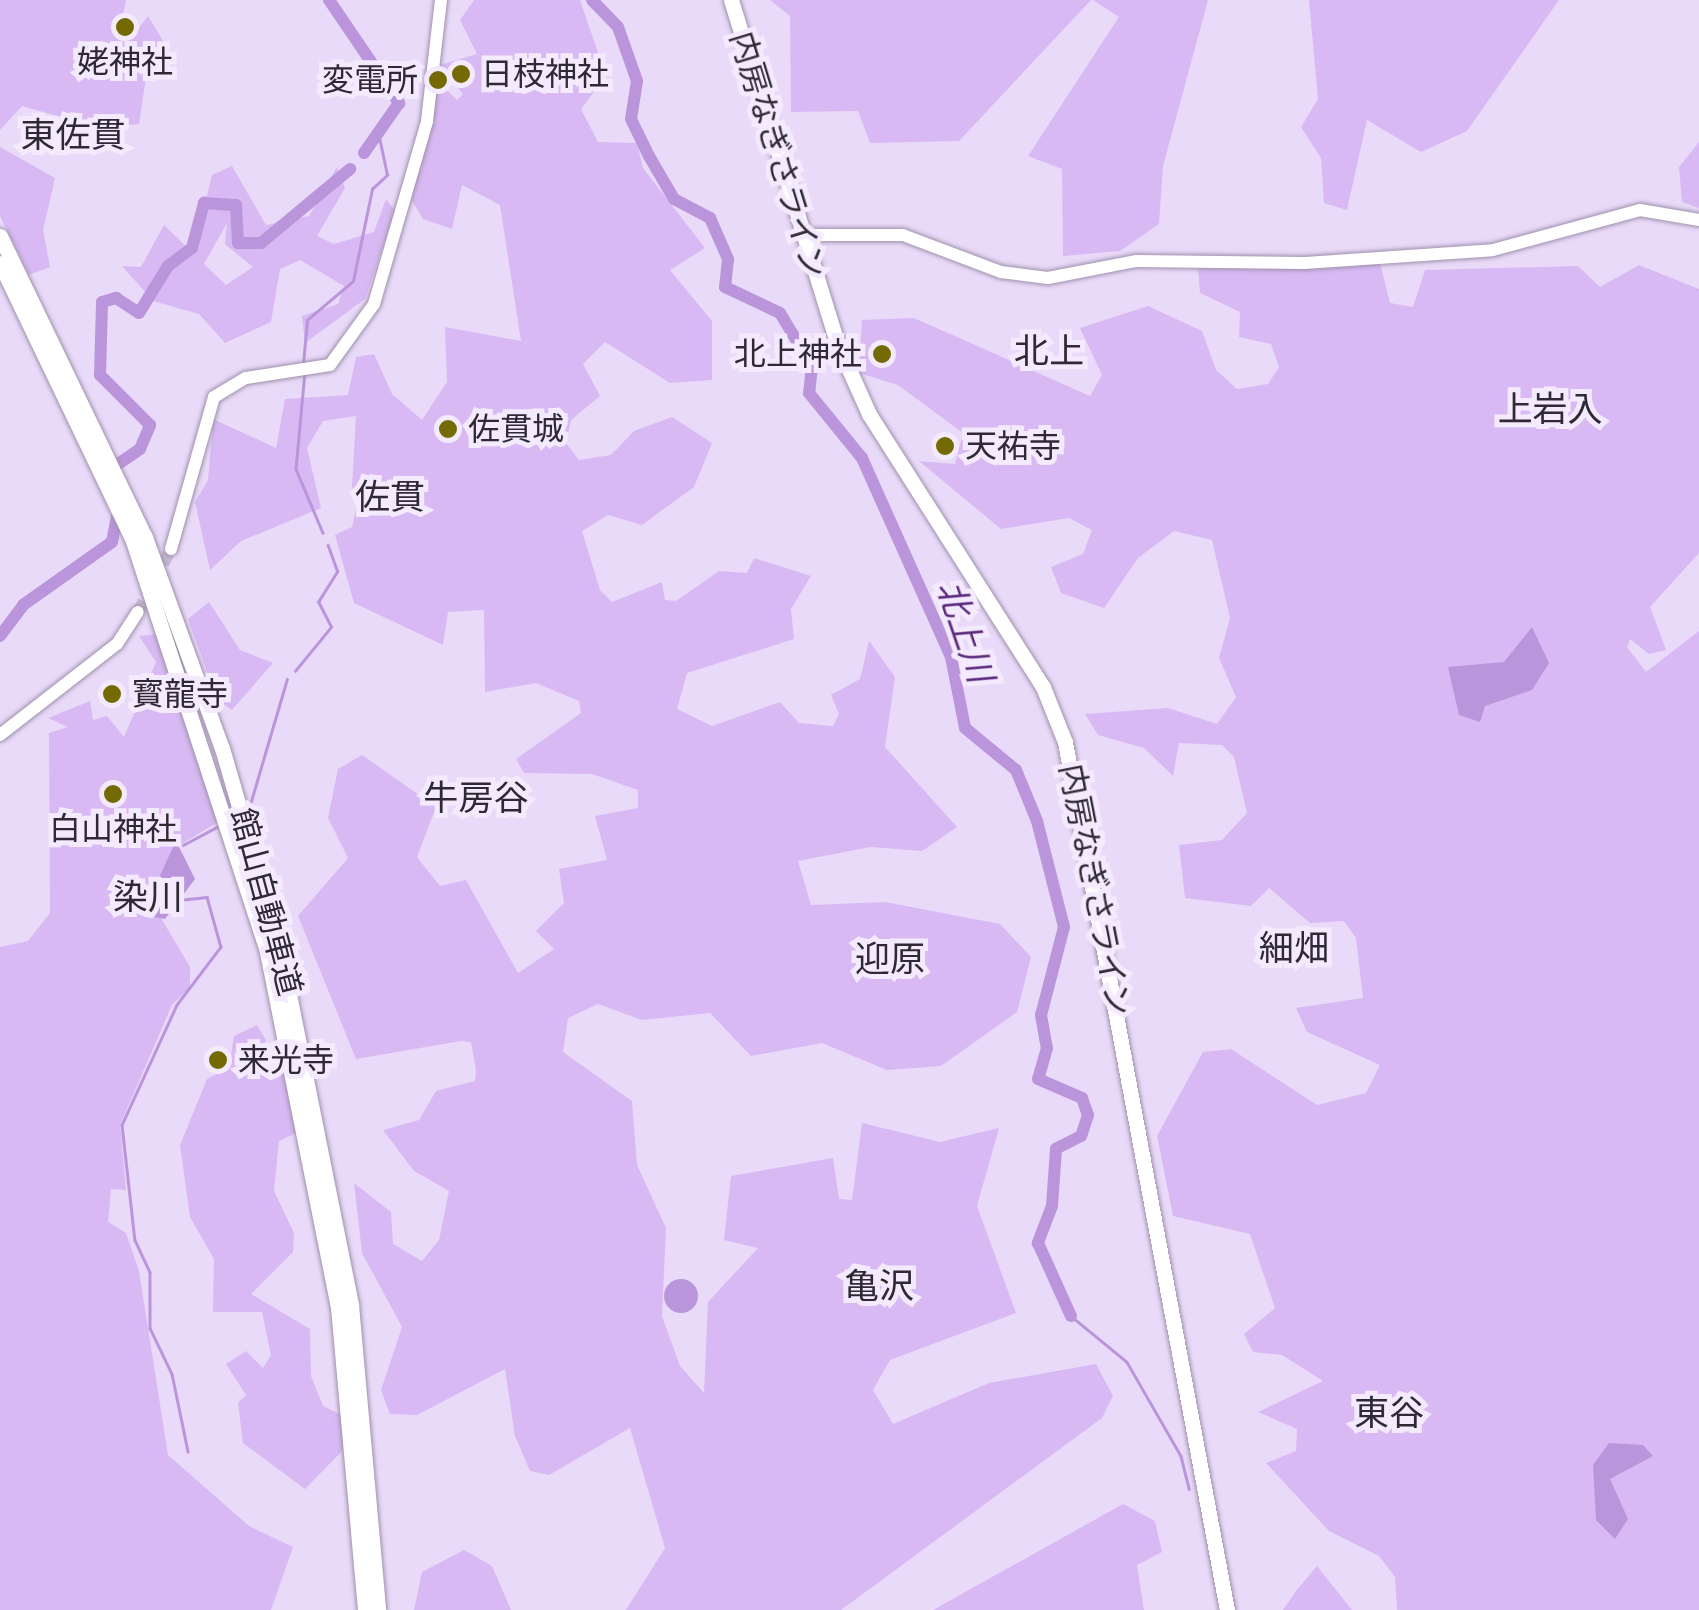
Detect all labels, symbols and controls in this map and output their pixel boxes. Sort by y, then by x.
marker: 姥神社 [114,16,136,38]
street label: 内房なぎさライン [722,27,834,283]
place label: 姥神社 [77,43,173,81]
place label: 日枝神社 [481,55,609,93]
place label: 変電所 [322,61,418,99]
marker: 日枝神社 [450,63,472,85]
marker: 変電所 [427,69,449,91]
district label: 東佐貫 [21,113,125,155]
district label: 北上 [1014,329,1084,371]
place label: 北上神社 [734,335,862,373]
marker: 北上神社 [871,343,893,365]
district label: 上岩入 [1498,387,1602,429]
place label: 佐貫城 [468,410,564,448]
marker: 佐貫城 [437,418,459,440]
place label: 天祐寺 [965,427,1061,465]
marker: 天祐寺 [934,435,956,457]
district label: 佐貫 [355,475,425,517]
water label: 北上川 [929,575,1003,687]
place label: 寳龍寺 [132,675,228,713]
marker: 寳龍寺 [101,683,123,705]
street label: 内房なぎさライン [1052,761,1138,1019]
district label: 牛房谷 [424,776,528,818]
marker: 白山神社 [102,783,124,805]
street label: 館山自動車道 [223,804,309,1000]
place label: 白山神社 [49,810,177,848]
district label: 染川 [113,875,183,917]
district label: 細畑 [1259,926,1329,968]
district label: 迎原 [855,937,925,979]
place label: 来光寺 [238,1041,334,1079]
marker: 来光寺 [207,1049,229,1071]
district label: 亀沢 [844,1264,914,1306]
district label: 東谷 [1354,1391,1424,1433]

